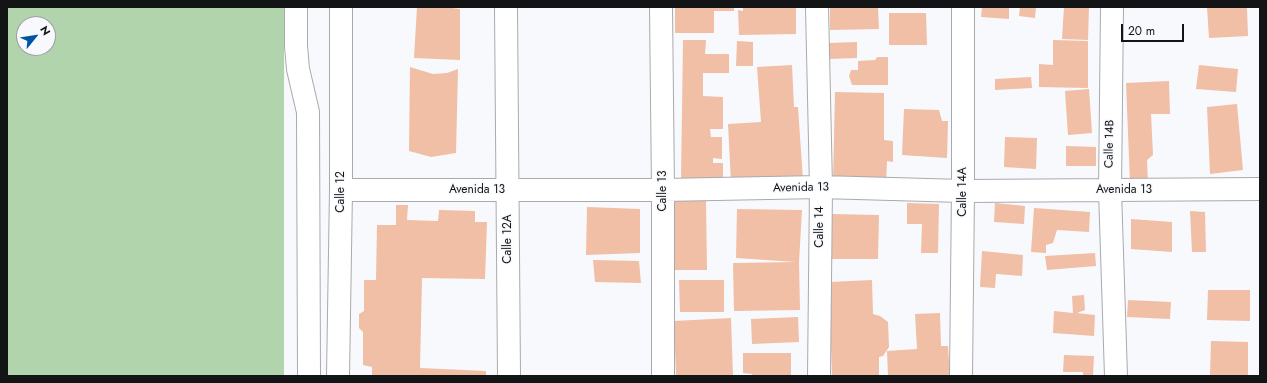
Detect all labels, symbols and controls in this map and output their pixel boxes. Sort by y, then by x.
north arrow [16,16,56,56]
scale bar [1123,16,1186,42]
text: 20 m [1128,22,1155,40]
text: N [36,23,55,38]
street label: Calle 14B [1102,120,1118,168]
street label: Calle 14A [956,167,970,217]
street label: Calle 13 [656,170,670,212]
street label: Calle 12 [334,171,348,213]
street label: Avenida 13 [773,180,829,196]
street label: Avenida 13 [449,183,505,197]
street label: Avenida 13 [1096,183,1152,197]
street label: Calle 14 [813,206,827,248]
street label: Calle 12A [501,214,515,264]

